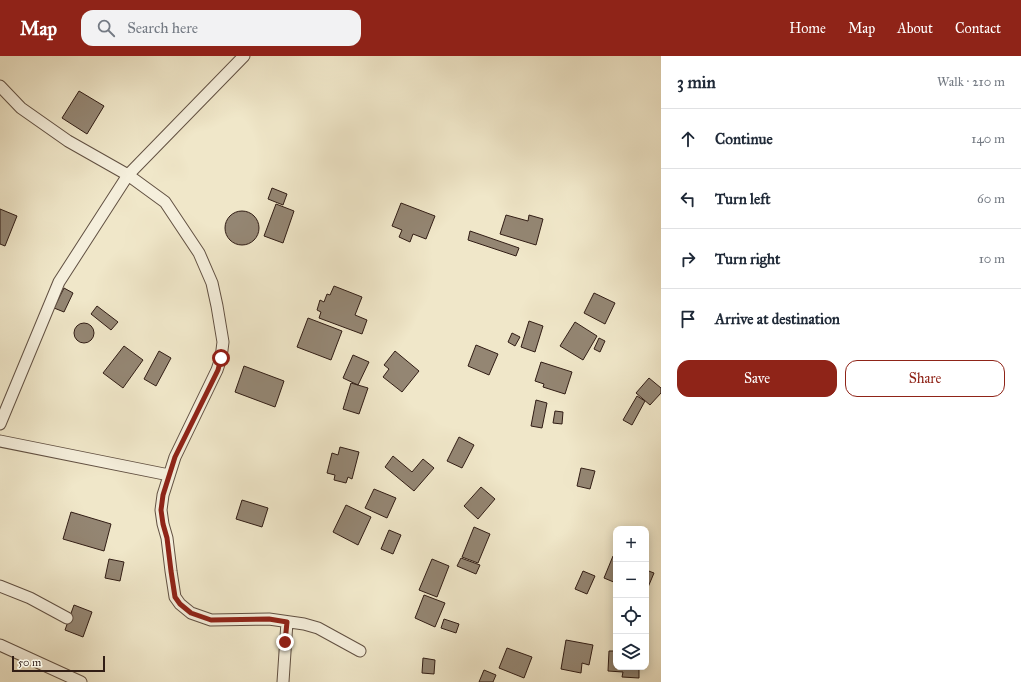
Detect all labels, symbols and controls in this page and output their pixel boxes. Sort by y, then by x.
search box [81,10,361,46]
text: Map [20,17,57,40]
icon: search [95,17,117,39]
text: Search here [127,19,198,37]
text: Home [789,20,826,37]
text: Map [848,20,875,37]
text: About [897,20,933,37]
text: Contact [955,20,1001,37]
text: 3 min [677,72,716,93]
text: Walk · 210 m [937,74,1005,90]
icon: ahead [677,128,699,150]
text: Continue [715,130,773,148]
text: 140 m [971,131,1005,147]
icon: left [677,188,699,210]
text: Turn left [715,190,771,208]
text: 60 m [977,191,1005,207]
icon: right [677,248,699,270]
text: Turn right [715,250,780,268]
text: 10 m [979,251,1005,267]
icon: arrive [677,308,699,330]
text: Arrive at destination [715,310,840,328]
route start [212,349,230,367]
button: Save [677,360,837,397]
button: Share [845,360,1005,397]
map controls [613,526,649,670]
button: + [613,526,649,562]
button: − [613,562,649,598]
button: locate [613,598,649,634]
route end [276,633,294,651]
button: layers [613,634,649,670]
scale bar [12,654,105,673]
text: 50 m [18,656,41,669]

